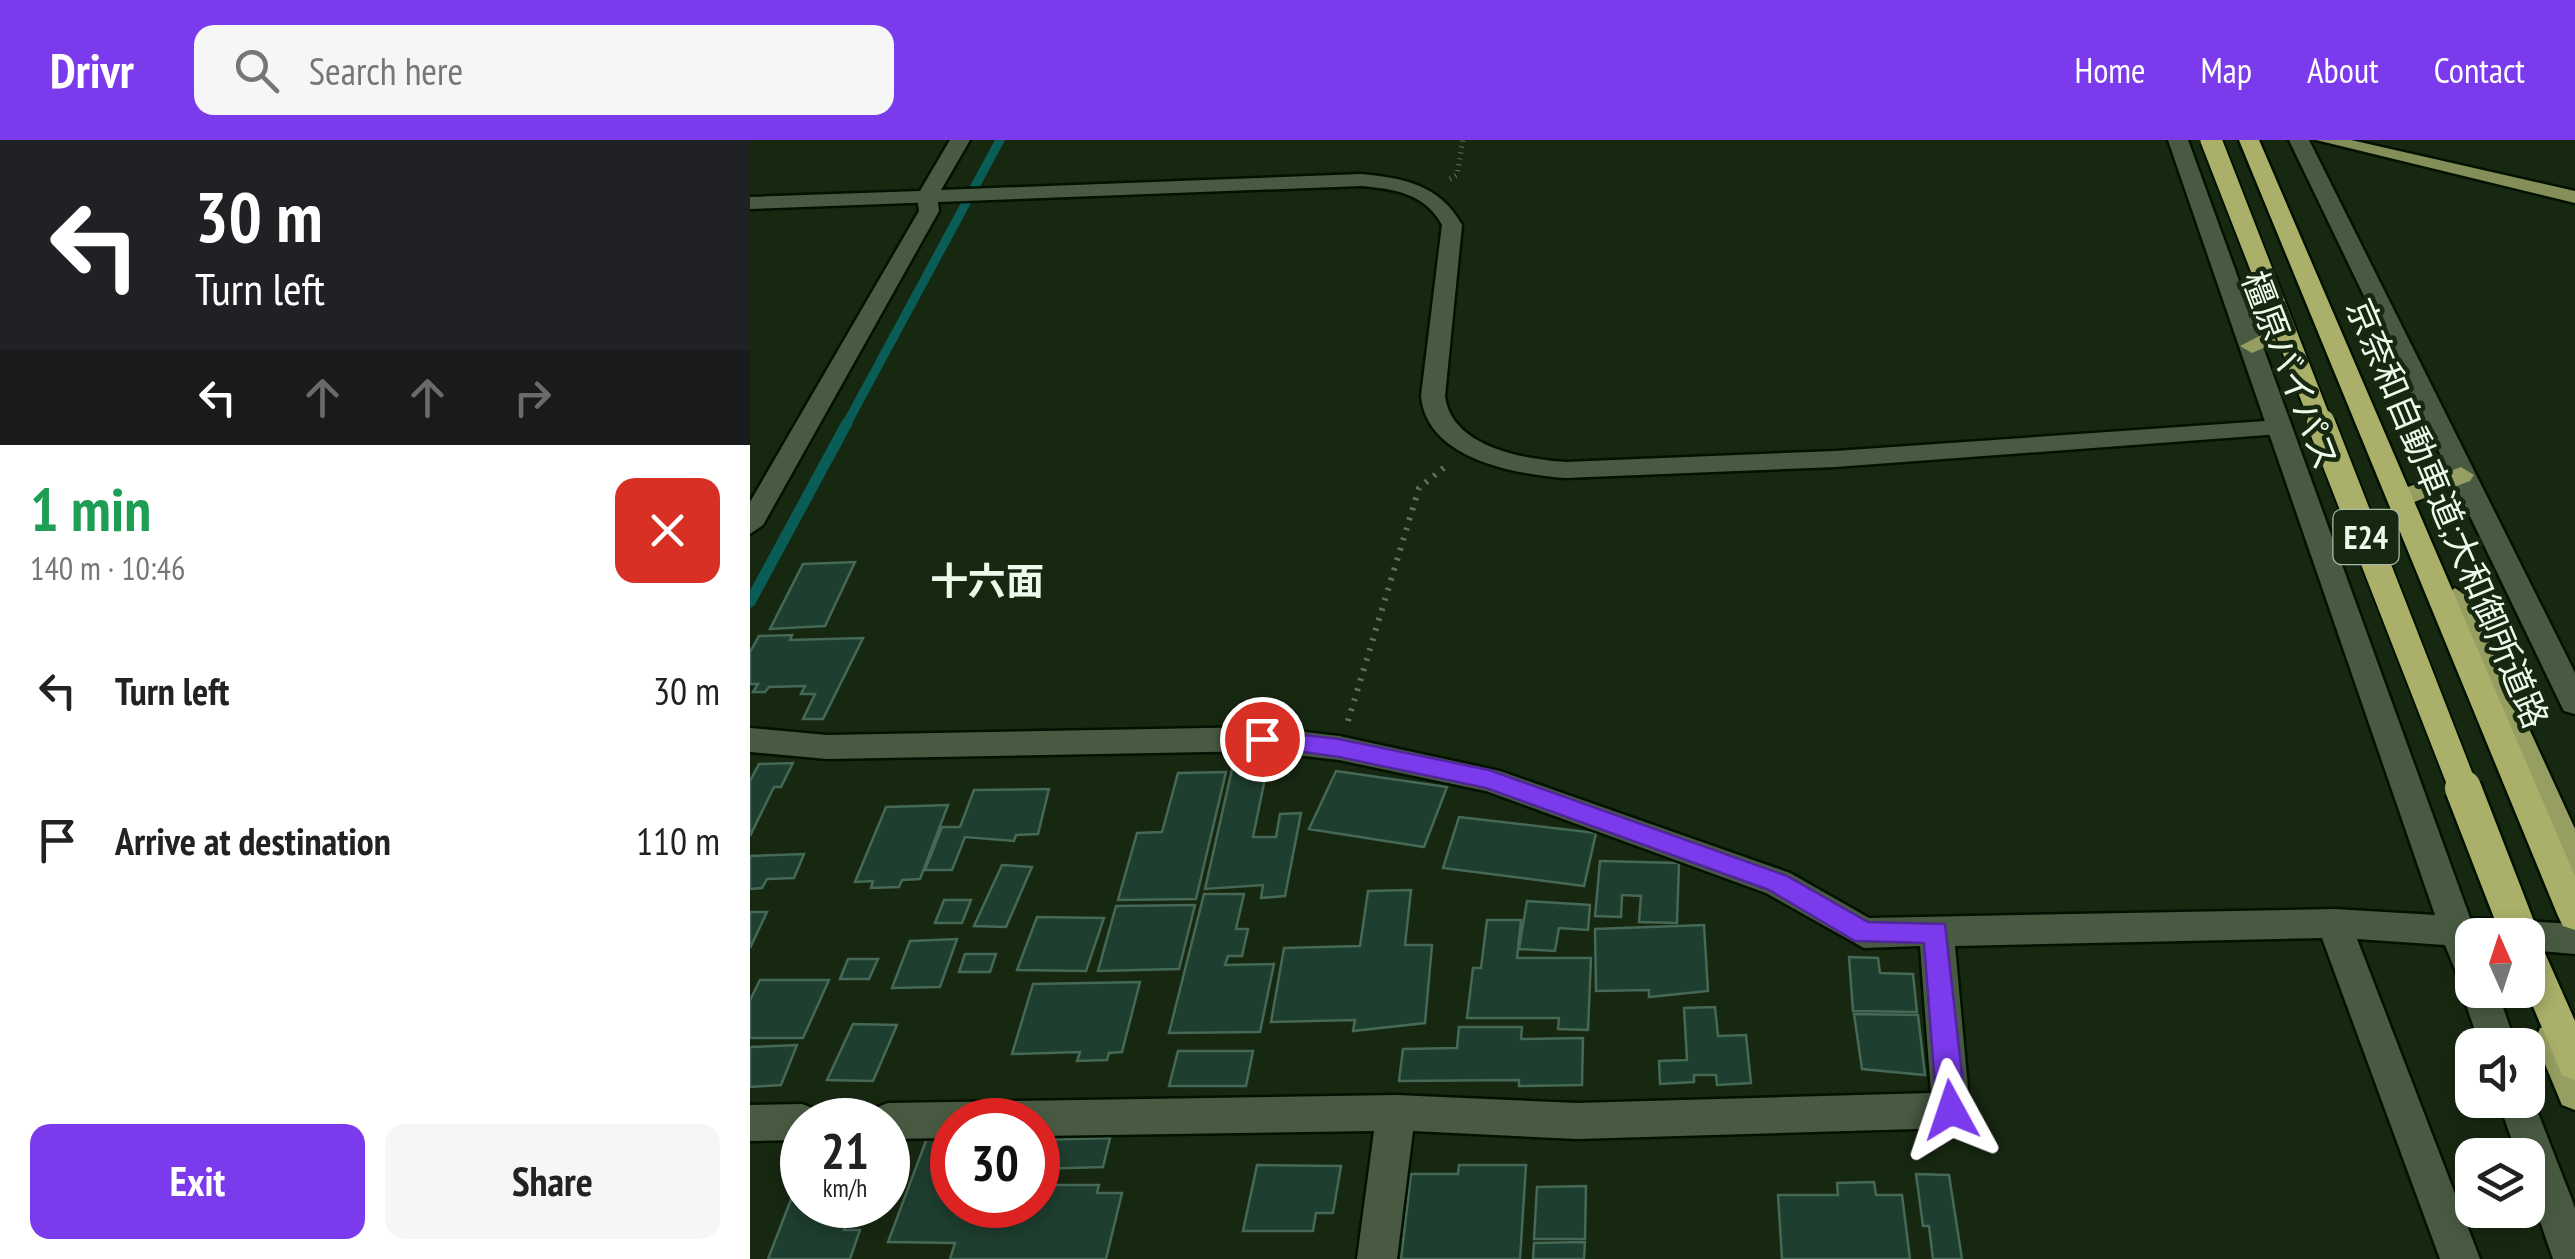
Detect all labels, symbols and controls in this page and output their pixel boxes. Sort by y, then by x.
search box [194,25,894,115]
text: Drivr [50,39,134,101]
icon: search [229,43,284,98]
text: Search here [309,46,463,95]
text: Home [2074,47,2146,93]
text: Map [2201,47,2252,93]
text: About [2307,47,2379,93]
text: Contact [2434,47,2525,93]
text: 30 m [195,171,323,261]
icon: left [30,180,160,310]
text: Turn left [195,259,325,317]
street label: 橿原バイパス [2232,264,2350,476]
street label: 京奈和自動車道;大和御所道路 [2336,291,2560,735]
icon: left [190,370,245,425]
icon: ahead [295,370,350,425]
icon: ahead [400,370,455,425]
icon: right [505,370,560,425]
text: 1 min [30,470,151,548]
button: close [615,478,720,583]
road number: E24 [2334,510,2398,564]
text: 140 m · 10:46 [30,547,185,589]
district label: 十六面 [930,556,1044,605]
icon: left [30,663,85,718]
text: Turn left [115,666,229,715]
text: 30 m [653,666,720,715]
pin [1220,697,1305,782]
icon: arrive [1235,712,1290,767]
icon: arrive [30,813,85,868]
text: Arrive at destination [115,816,391,865]
text: 110 m [636,816,720,865]
north arrow [2455,918,2545,1008]
map controls [2455,918,2545,1228]
button: sound [2455,1028,2545,1118]
position arrow [1899,1058,2003,1162]
speed limit sign: 30 [930,1098,1060,1228]
text: 21 [821,1118,869,1183]
button: Exit [30,1124,365,1239]
button: Share [385,1124,720,1239]
button: layers [2455,1138,2545,1228]
text: km/h [823,1172,867,1204]

